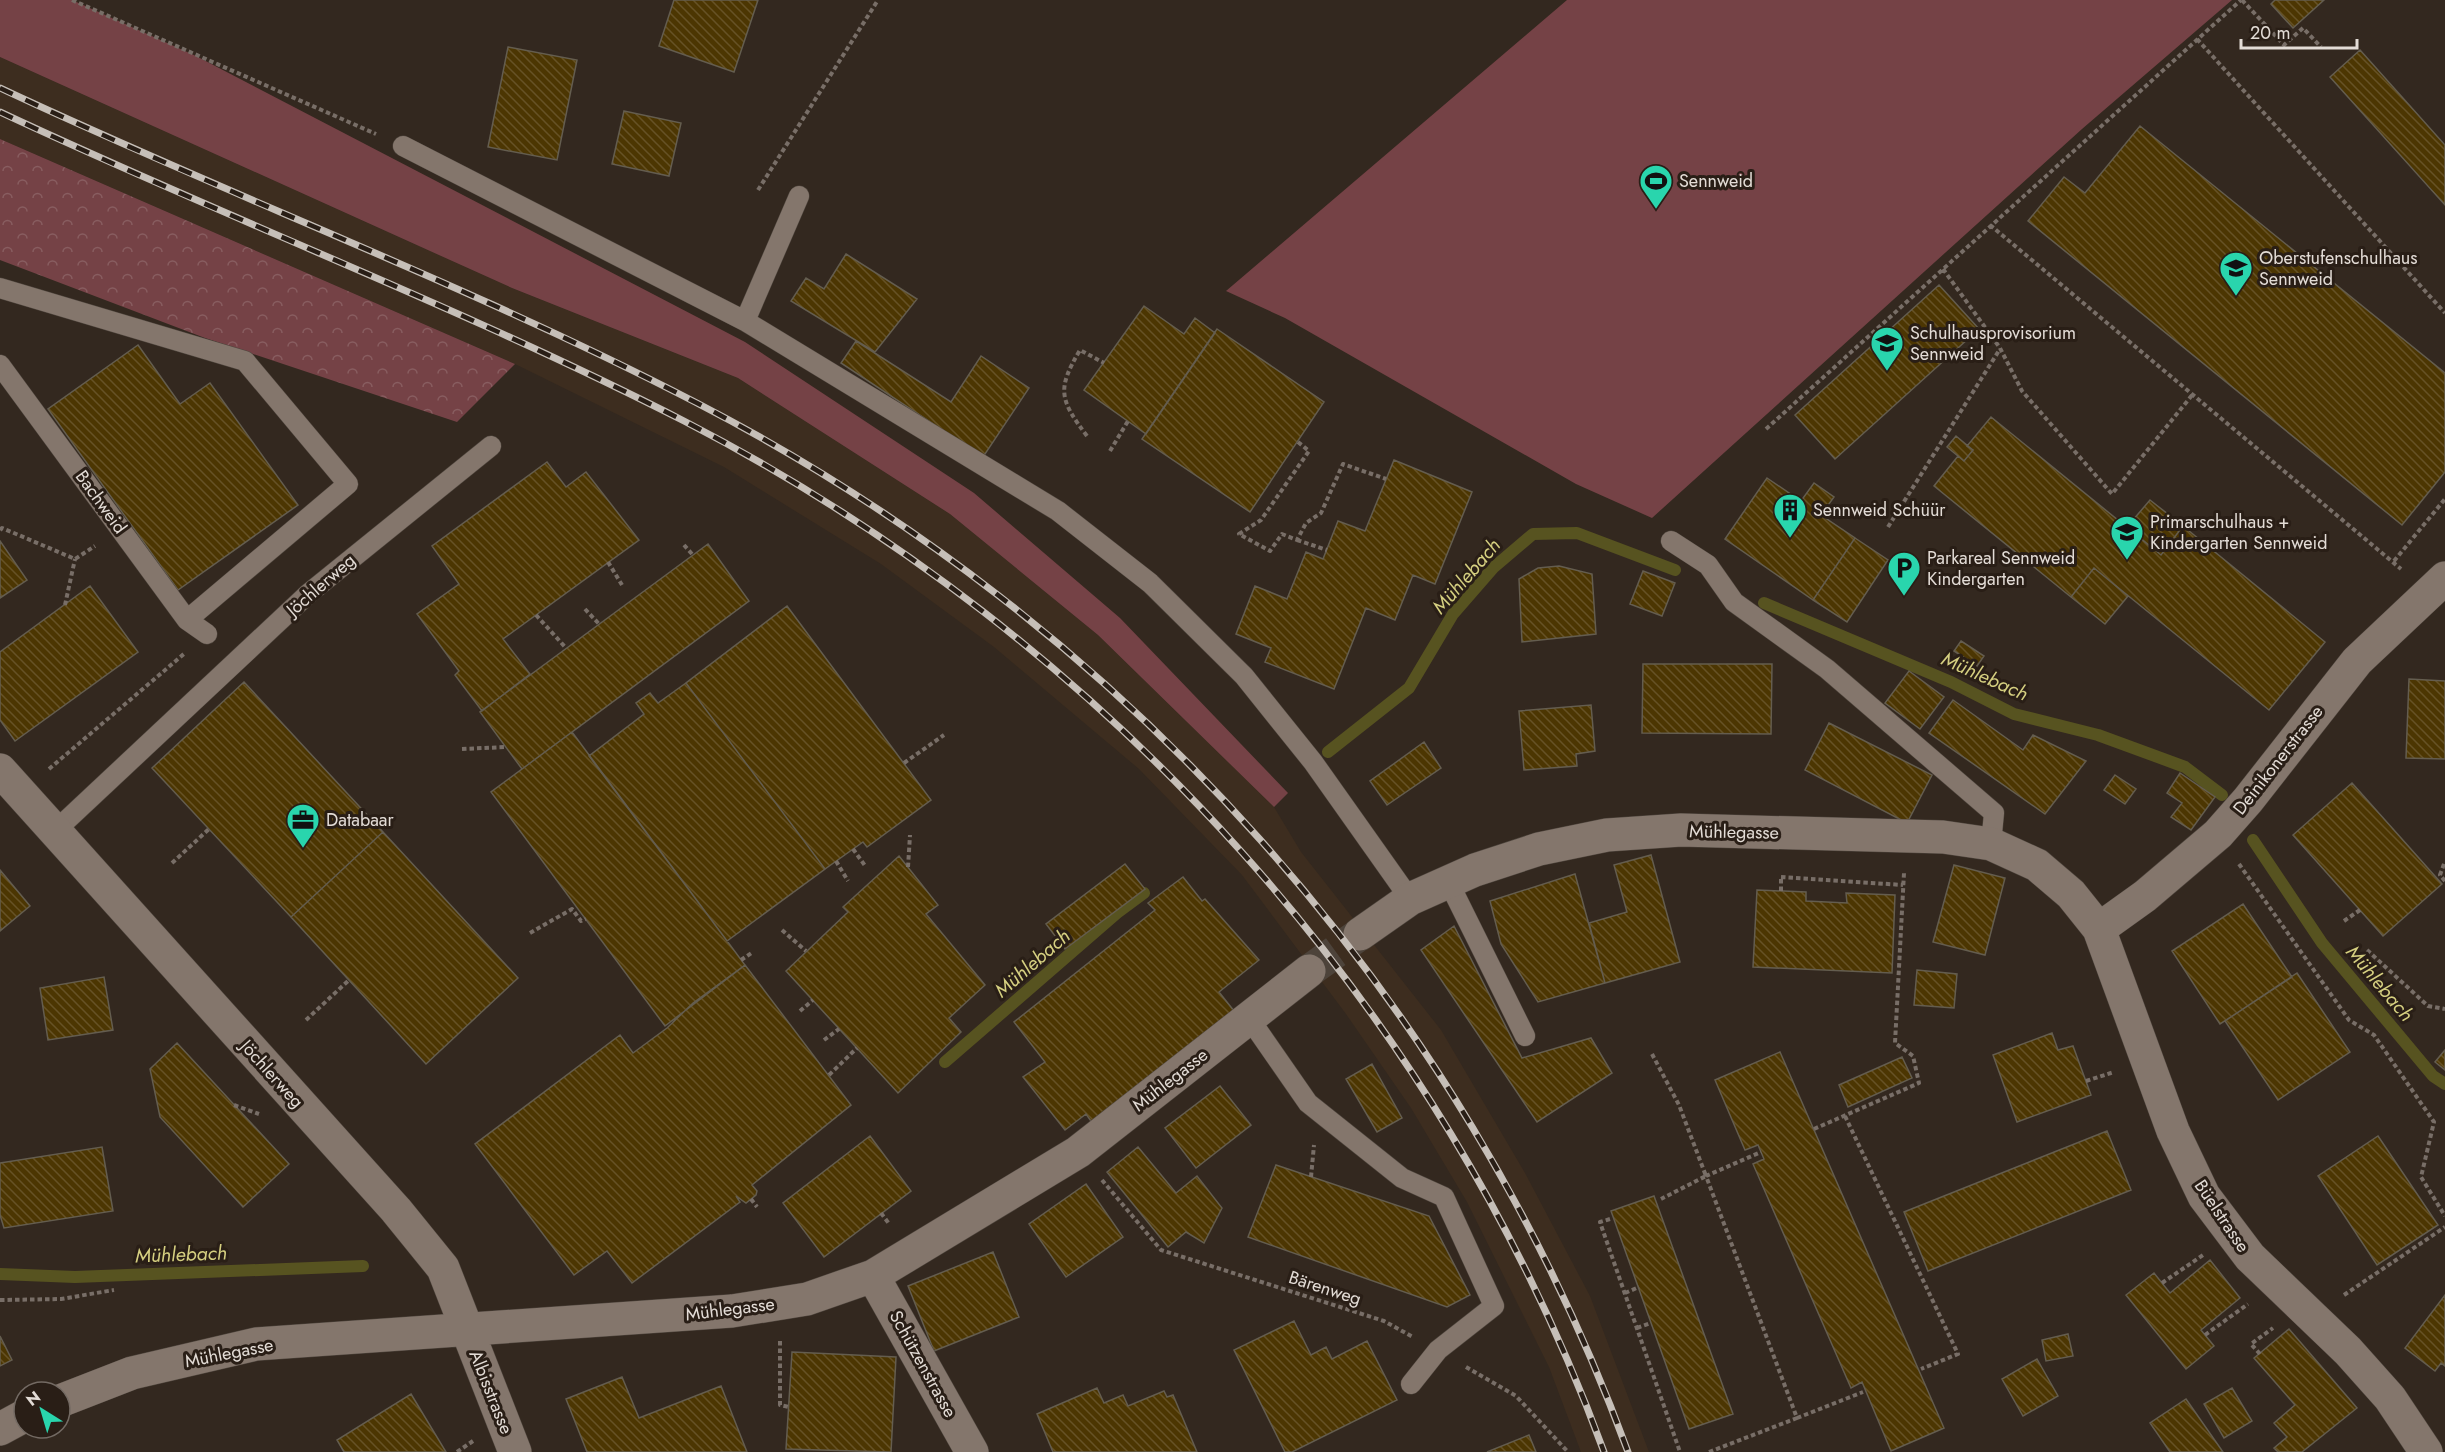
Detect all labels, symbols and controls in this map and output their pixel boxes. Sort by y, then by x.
scale bar [2241,12,2356,50]
text: 20 m [2250,20,2290,46]
sports icon: Sennweid [1638,163,1674,210]
place label: Sennweid [1679,168,1753,194]
place label: Oberstufenschulhaus Sennweid [2259,245,2418,292]
school or university icon: Oberstufenschulhaus Sennweid [2218,250,2254,297]
place label: Schulhausprovisorium Sennweid [1910,320,2076,367]
school or university icon: Schulhausprovisorium Sennweid [1869,325,1905,372]
street label: Bachweid [69,465,133,539]
building icon: Sennweid Schüür [1772,492,1808,539]
place label: Sennweid Schüür [1813,497,1946,523]
place label: Primarschulhaus + Kindergarten Sennweid [2150,509,2327,556]
school or university icon: Primarschulhaus + Kindergarten Sennweid [2109,514,2145,561]
water label: Mühlebach [1425,532,1508,621]
place label: Parkareal Sennweid Kindergarten [1927,545,2075,592]
street label: Jöchlerweg [279,548,361,624]
parking icon: Parkareal Sennweid Kindergarten [1886,550,1922,597]
water label: Mühlebach [1937,644,2033,708]
street label: Deinikonerstrasse [2227,700,2329,820]
office icon: Databaar [285,802,321,849]
place label: Databaar [326,807,394,833]
street label: Mühlegasse [1689,818,1779,846]
water label: Mühlebach [988,922,1077,1005]
water label: Mühlebach [2339,939,2420,1028]
street label: Jöchlerweg [233,1033,310,1114]
street label: Mühlegasse [1127,1042,1213,1118]
street label: Büelstrasse [2188,1174,2256,1258]
water label: Mühlebach [134,1238,228,1271]
street label: Bärenweg [1285,1264,1365,1312]
street label: Mühlegasse [684,1291,776,1327]
street label: Schützenstrasse [883,1306,963,1422]
street label: Mühlegasse [183,1332,275,1374]
street label: Albisstrasse [462,1346,520,1438]
north arrow [12,1380,72,1440]
text: N [21,1385,45,1411]

